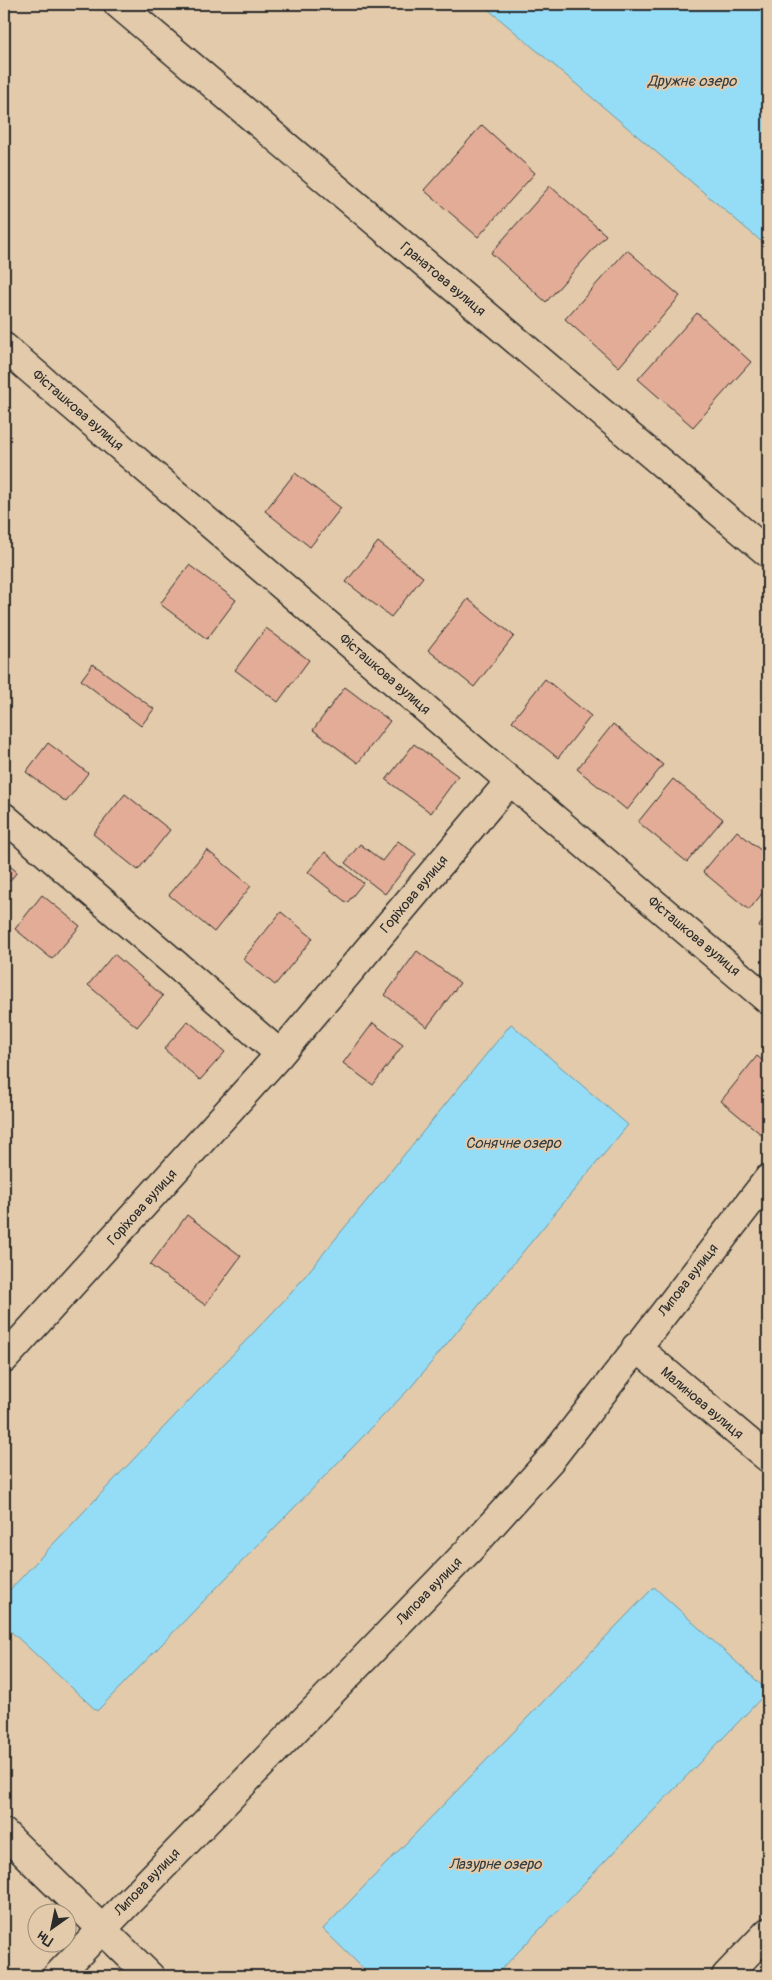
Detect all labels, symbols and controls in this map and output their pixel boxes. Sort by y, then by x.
water label: Дружнє озеро [647,72,737,91]
street label: Гранатова вулиця [397,238,489,320]
street label: Фісташкова вулиця [29,366,127,454]
street label: Фісташкова вулиця [336,630,434,718]
street label: Горіхова вулиця [377,852,451,936]
street label: Фісташкова вулиця [644,892,744,980]
water label: Сонячне озеро [465,1134,562,1153]
street label: Горіхова вулиця [104,1166,180,1248]
street label: Липова вулиця [654,1240,722,1321]
street label: Малинова вулиця [657,1363,747,1443]
street label: Липова вулиця [392,1554,466,1629]
street label: Липова вулиця [110,1845,184,1920]
water label: Лазурне озеро [449,1855,542,1874]
north arrow [28,1902,78,1952]
text: Пн [34,1927,56,1950]

